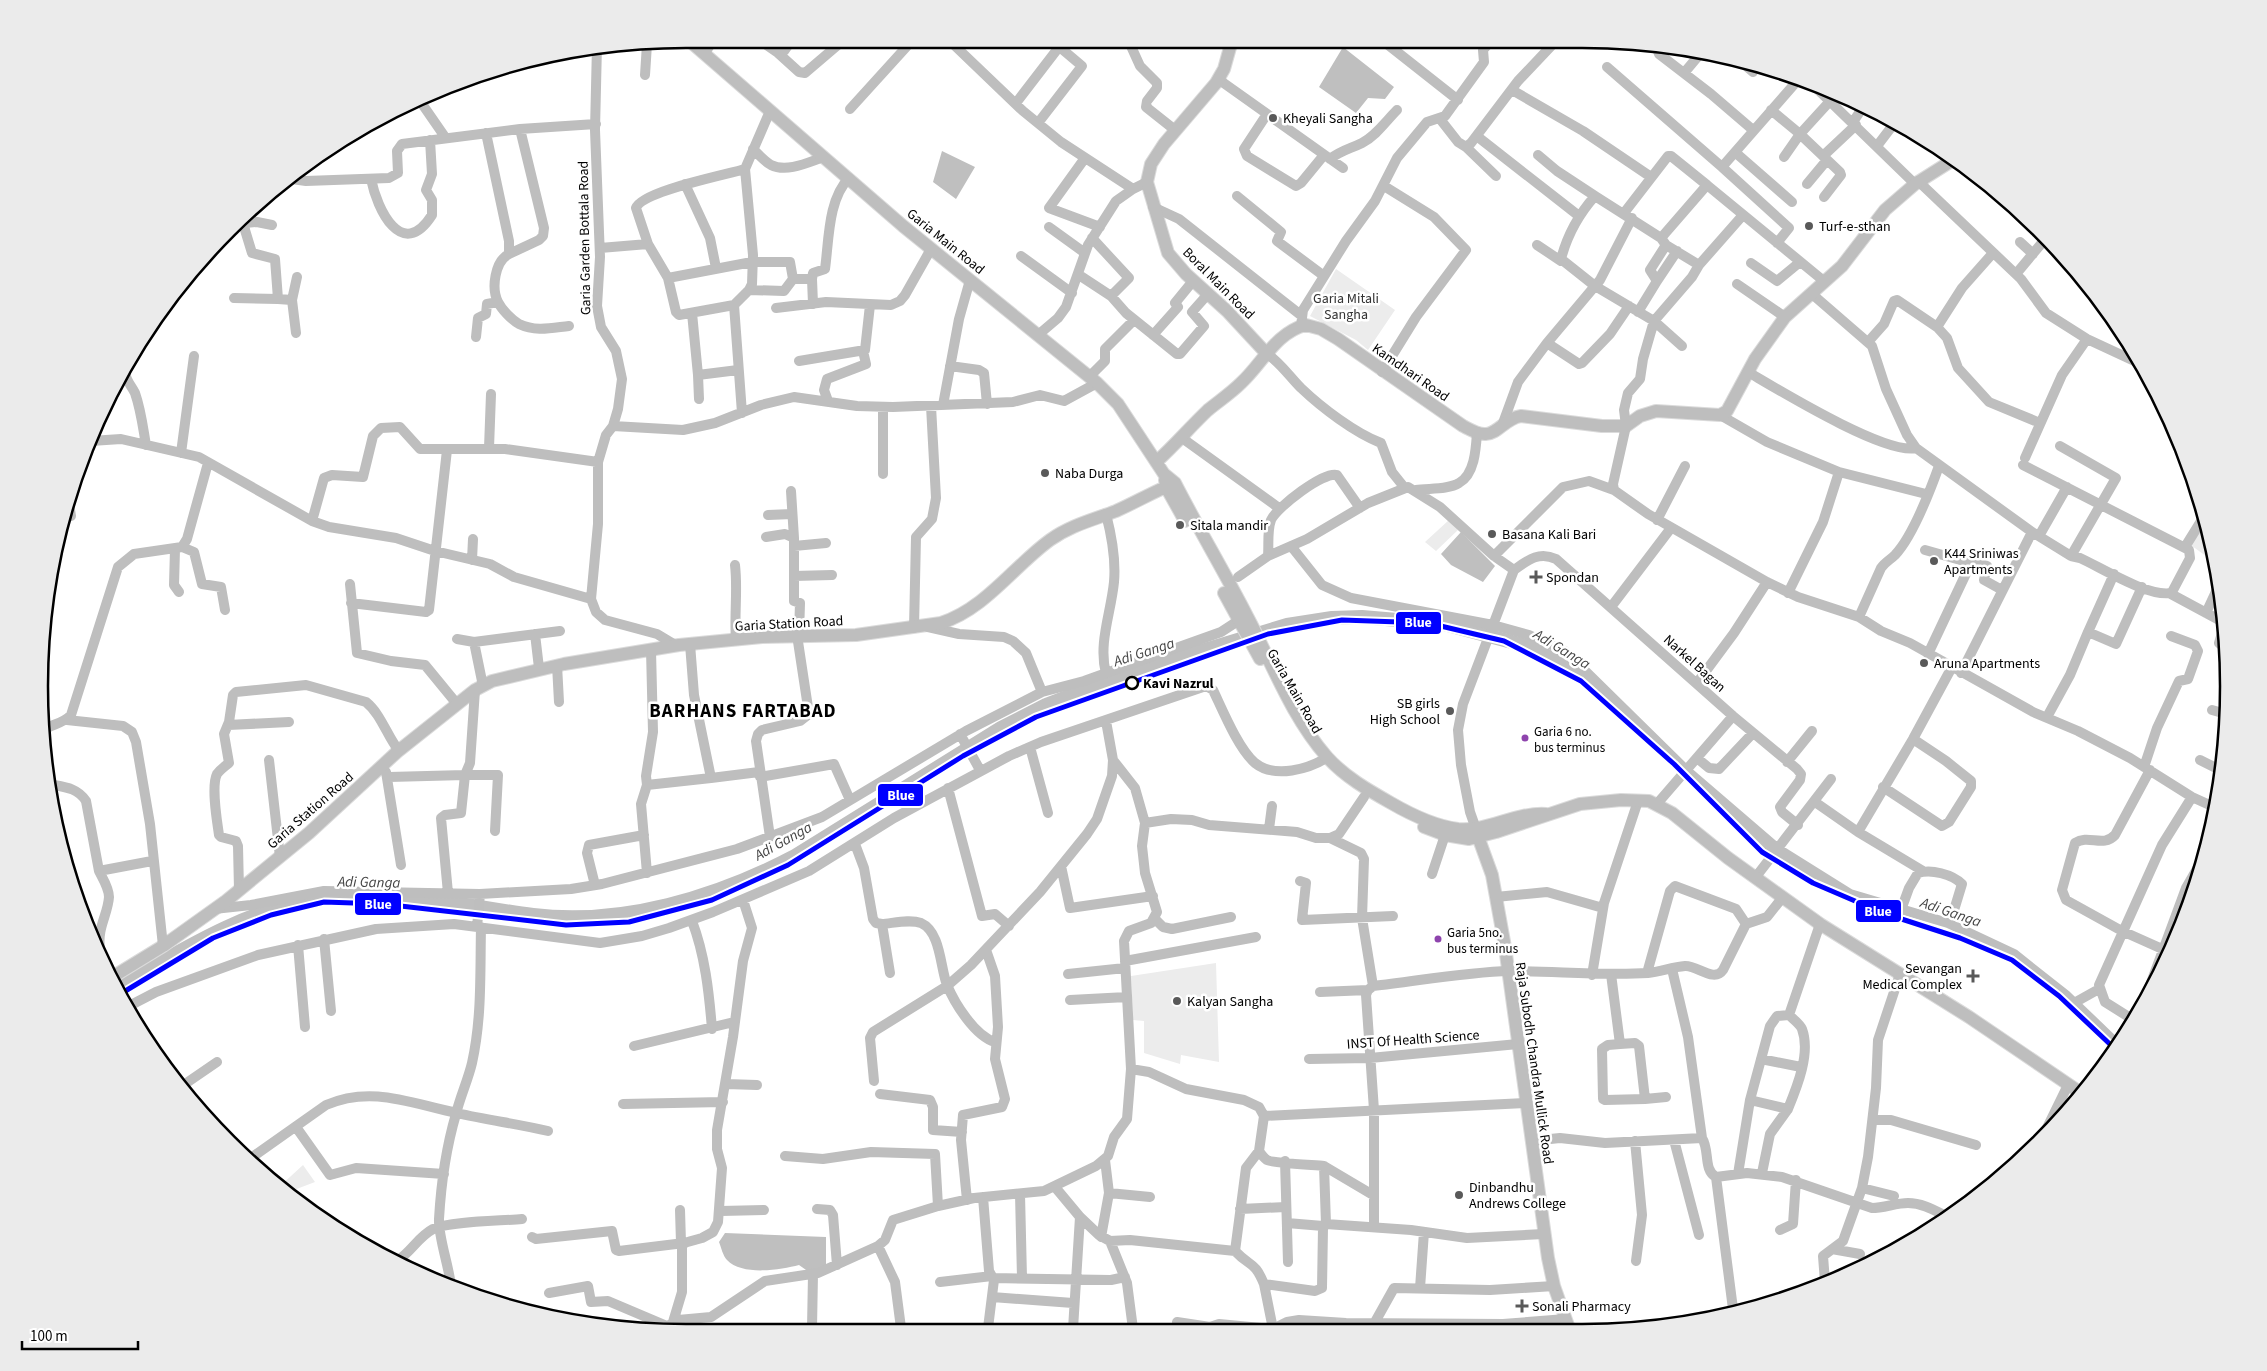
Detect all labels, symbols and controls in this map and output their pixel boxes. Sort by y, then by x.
place label: Kheyali Sangha [1283,109,1373,129]
marker: Kheyali Sangha [1267,112,1279,124]
street label: Garia Garden Bottala Road [574,161,596,315]
street label: Garia Main Road [902,204,989,279]
place label: Turf-e-sthan [1819,217,1891,237]
marker: Turf-e-sthan [1803,220,1815,232]
street label: Boral Main Road [1178,243,1259,324]
park label: Garia Mitali Sangha [1313,289,1379,325]
street label: Kamdhari Road [1368,339,1453,407]
place label: Naba Durga [1055,464,1123,484]
marker: Naba Durga [1039,467,1051,479]
place label: Sitala mandir [1190,516,1268,536]
marker: Sitala mandir [1174,519,1186,531]
place label: Basana Kali Bari [1502,525,1596,545]
marker: Basana Kali Bari [1486,528,1498,540]
place label: K44 Sriniwas Apartments [1944,544,2019,580]
marker: K44 Sriniwas Apartments [1928,555,1940,567]
place label: Spondan [1546,568,1599,588]
marker: Spondan [1530,571,1542,583]
street label: Garia Station Road [734,611,844,637]
line badge: Blue [1395,611,1442,635]
text: Blue [1404,613,1432,633]
water label: Adi Ganga [1528,624,1594,675]
street label: Narkel Bagan [1659,630,1730,697]
water label: Adi Ganga [1110,633,1177,672]
street label: Garia Main Road [1262,645,1327,738]
place label: Aruna Apartments [1934,654,2040,674]
marker: Aruna Apartments [1918,657,1930,669]
place label: Kavi Nazrul [1143,674,1214,694]
marker: Kavi Nazrul [1125,676,1139,690]
place label: SB girls High School [1370,694,1440,730]
district label: BARHANS FARTABAD [649,698,837,725]
marker: SB girls High School [1444,705,1456,717]
place label: Garia 6 no. bus terminus [1534,723,1606,757]
marker: Garia 6 no. bus terminus [1520,733,1530,743]
street label: Garia Station Road [263,768,358,854]
line badge: Blue [877,783,924,807]
text: Blue [887,786,915,806]
water label: Adi Ganga [750,817,816,866]
water label: Adi Ganga [336,871,401,894]
line badge: Blue [354,892,402,916]
water label: Adi Ganga [1917,892,1984,933]
text: Blue [364,895,392,915]
line badge: Blue [1855,899,1902,923]
text: Blue [1864,902,1892,922]
place label: Garia 5no. bus terminus [1447,924,1519,958]
marker: Garia 5no. bus terminus [1433,934,1443,944]
place label: Sevangan Medical Complex [1862,959,1963,995]
street label: Raja Subodh Chandra Mullick Road [1510,961,1558,1165]
marker: Sevangan Medical Complex [1966,969,1980,983]
place label: Kalyan Sangha [1187,992,1273,1012]
marker: Kalyan Sangha [1171,995,1183,1007]
street label: INST Of Health Science [1346,1025,1480,1055]
place label: Dinbandhu Andrews College [1469,1178,1566,1214]
marker: Dinbandhu Andrews College [1453,1189,1465,1201]
place label: Sonali Pharmacy [1532,1297,1631,1317]
marker: Sonali Pharmacy [1516,1300,1528,1312]
scale bar [22,1318,139,1350]
text: 100 m [30,1326,68,1347]

